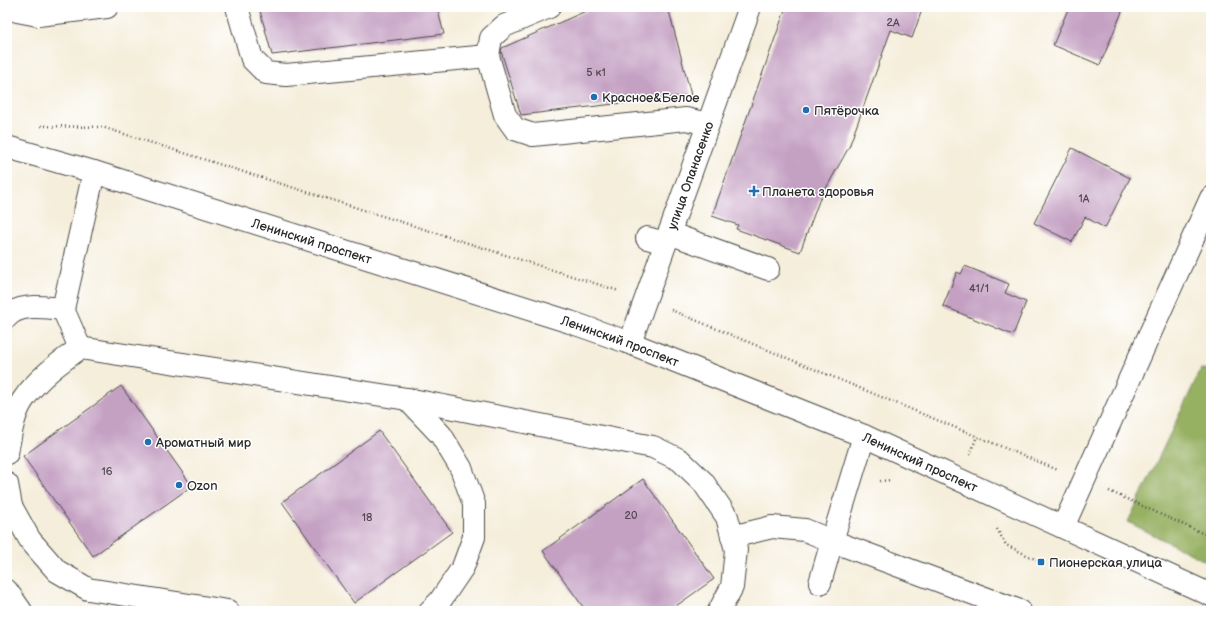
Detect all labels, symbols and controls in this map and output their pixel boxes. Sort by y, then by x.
house number: 2А [886,16,900,29]
house number: 5 к1 [586,66,606,79]
place label: Красное&Белое [602,90,699,106]
marker: Красное&Белое [589,92,599,102]
place label: Пятёрочка [814,103,879,119]
marker: Пятёрочка [801,105,811,115]
street label: улица Опанасенко [664,119,718,232]
place label: Планета здоровья [762,184,874,200]
marker: Планета здоровья [749,186,759,196]
house number: 1А [1079,192,1090,205]
street label: Ленинский проспект [249,215,374,268]
house number: 41/1 [969,282,989,295]
street label: Ленинский проспект [558,312,681,371]
street label: Ленинский проспект [859,429,980,496]
place label: Ароматный мир [155,435,252,451]
marker: Ароматный мир [143,437,153,447]
house number: 16 [102,465,113,478]
place label: Ozon [187,478,217,494]
marker: Ozon [174,480,184,490]
house number: 20 [625,509,638,522]
house number: 18 [362,511,372,524]
place label: Пионерская улица [1049,555,1162,571]
marker: Пионерская улица [1036,557,1046,567]

